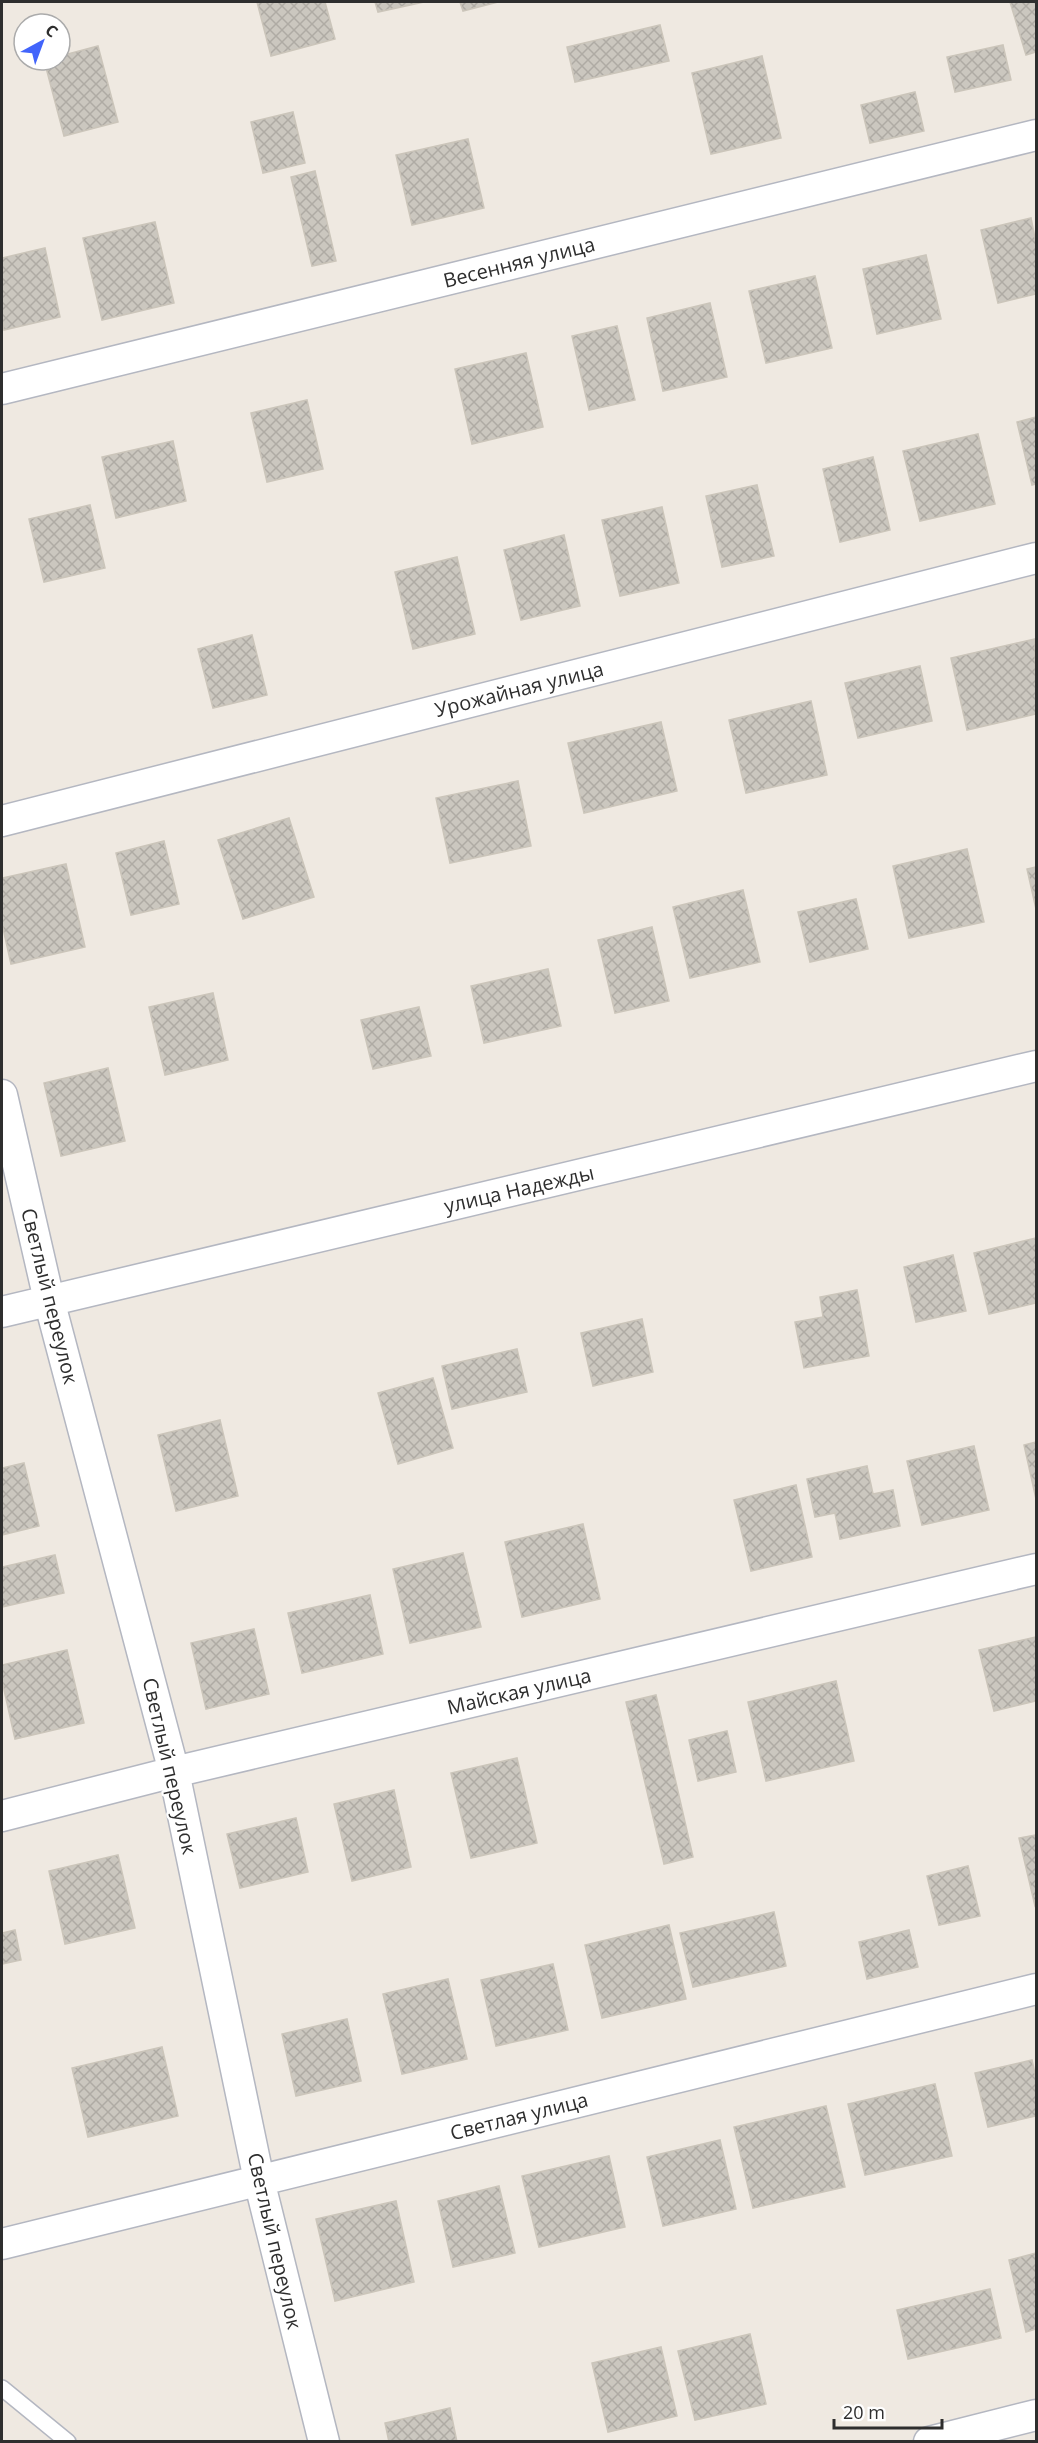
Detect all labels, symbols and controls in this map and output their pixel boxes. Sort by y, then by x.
north arrow [12,12,72,72]
text: С [41,19,63,42]
street label: Весенняя улица [440,230,598,294]
street label: Урожайная улица [432,655,606,723]
street label: улица Надежды [441,1159,597,1219]
street label: Светлый переулок [15,1205,85,1387]
street label: Майская улица [444,1661,594,1721]
street label: Светлый переулок [137,1675,204,1858]
street label: Светлая улица [447,2086,591,2146]
street label: Светлый переулок [242,2150,309,2333]
scale bar [834,2392,942,2430]
text: 20 m [843,2400,885,2424]

